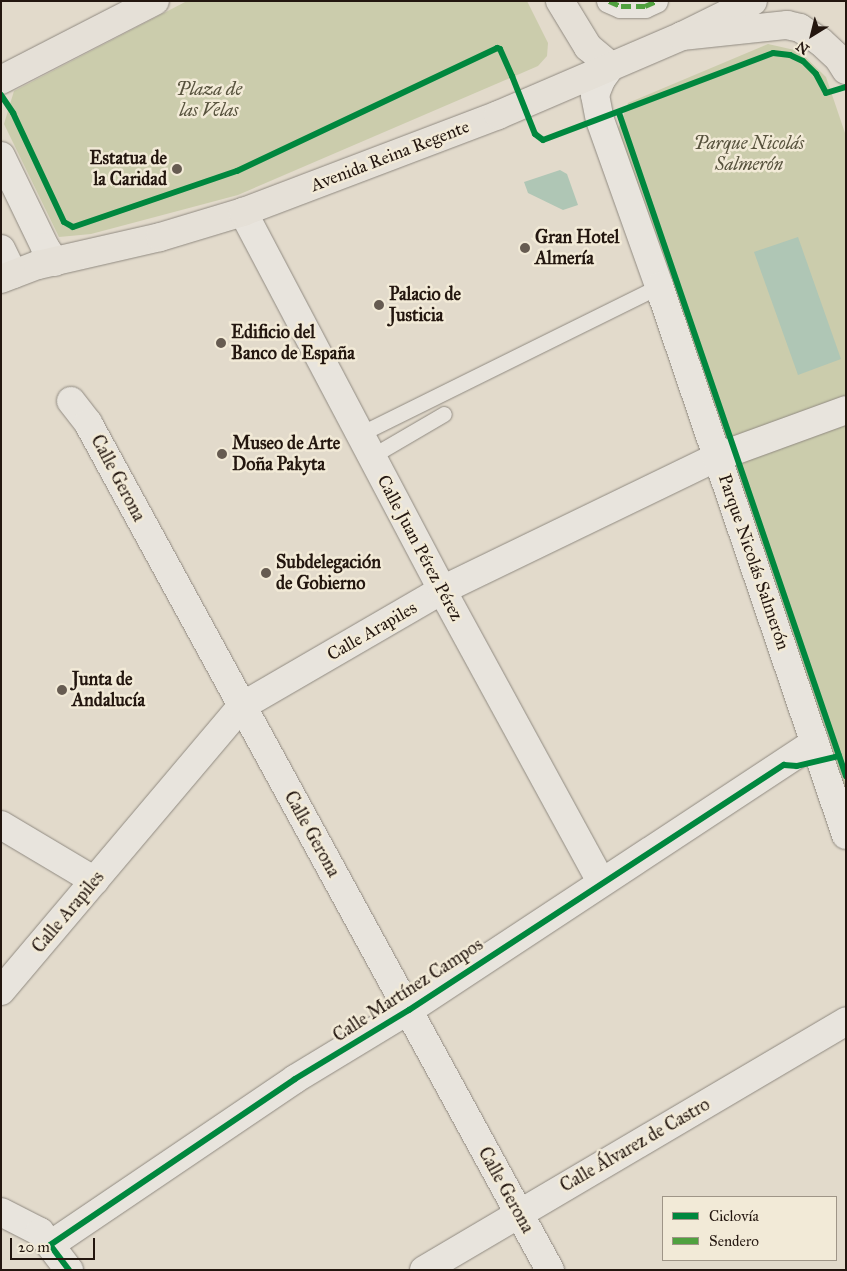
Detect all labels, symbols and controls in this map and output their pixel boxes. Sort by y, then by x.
north arrow [787,10,837,60]
text: N [793,37,813,58]
park label: Plaza de las Velas [176,79,242,122]
street label: Avenida Reina Regente [308,116,472,196]
park label: Parque Nicolás Salmerón [694,133,804,176]
place label: Estatua de la Caridad [90,148,167,190]
marker: Estatua de la Caridad [171,163,183,175]
place label: Gran Hotel Almería [535,227,619,270]
marker: Gran Hotel Almería [519,242,531,254]
place label: Palacio de Justicia [389,284,461,326]
marker: Palacio de Justicia [373,299,385,311]
place label: Edificio del Banco de España [231,322,355,364]
marker: Edificio del Banco de España [215,337,227,349]
street label: Calle Gerona [86,431,150,525]
place label: Museo de Arte Doña Pakyta [232,433,340,476]
marker: Museo de Arte Doña Pakyta [216,448,228,460]
street label: Calle Juan Pérez Pérez [372,471,468,625]
street label: Parque Nicolás Salmerón [714,471,794,653]
place label: Subdelegación de Gobierno [276,552,381,594]
marker: Subdelegación de Gobierno [260,567,272,579]
street label: Calle Arapiles [323,597,421,665]
place label: Junta de Andalucía [72,669,145,712]
marker: Junta de Andalucía [56,684,68,696]
street label: Calle Gerona [280,787,344,881]
street label: Calle Arapiles [28,867,108,957]
street label: Calle Martínez Campos [329,933,487,1047]
street label: Calle Álvarez de Castro [556,1093,714,1197]
street label: Calle Gerona [474,1143,538,1237]
legend [662,1196,837,1261]
text: Ciclovía [709,1207,759,1225]
scale bar [12,1228,98,1260]
text: Sendero [709,1232,759,1250]
text: 20 m [18,1238,50,1256]

